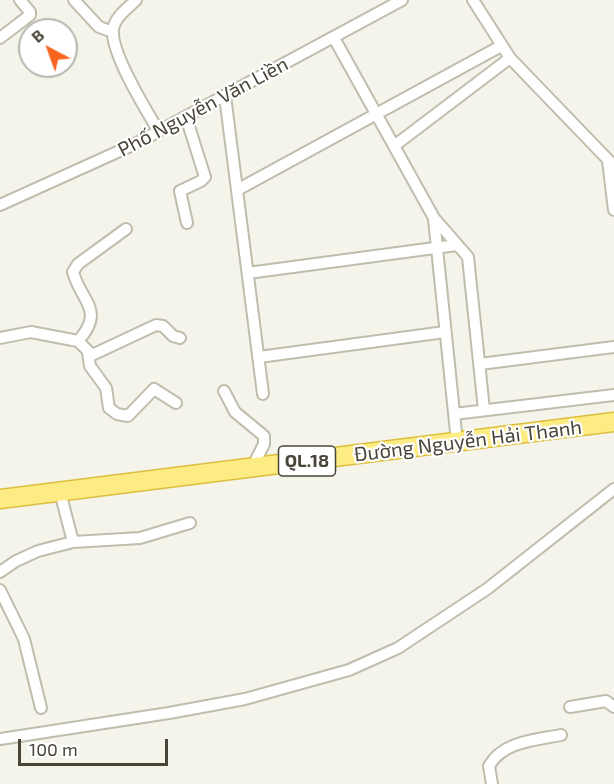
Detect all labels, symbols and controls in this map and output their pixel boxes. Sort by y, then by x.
north arrow [18,18,78,78]
text: B [27,25,47,46]
street label: Phố Nguyễn Văn Liền [114,52,292,162]
street label: Đường Nguyễn Hải Thanh [353,415,583,467]
road number: QL.18 [278,446,336,476]
scale bar [21,727,171,765]
text: 100 m [29,738,78,760]

